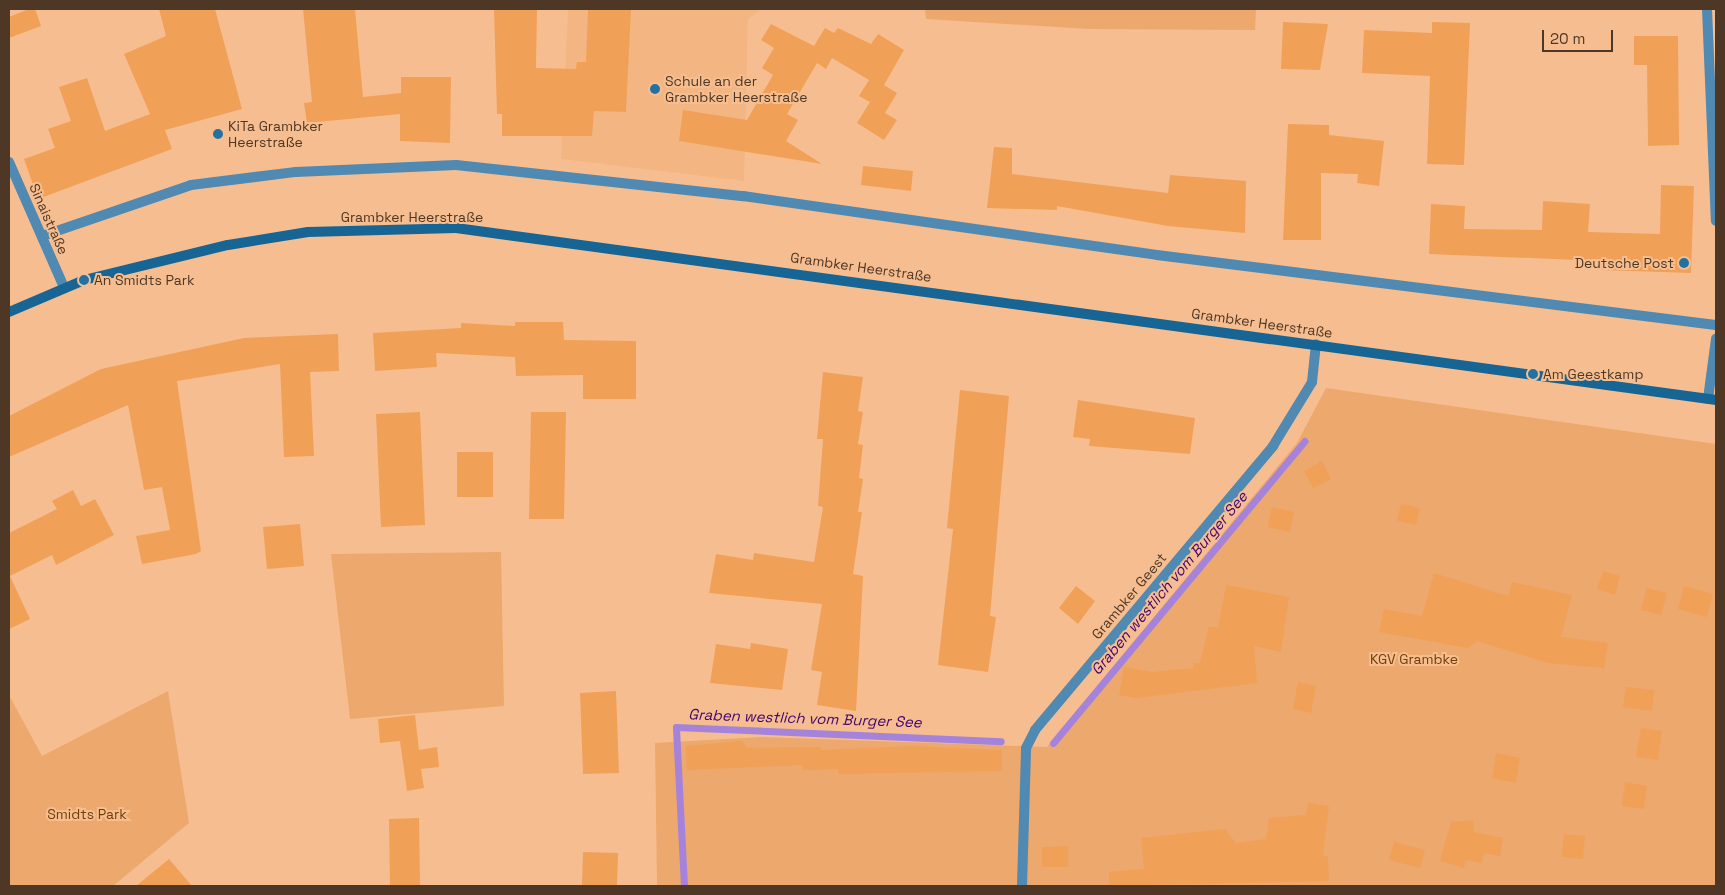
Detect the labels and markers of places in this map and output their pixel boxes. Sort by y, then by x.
place label: Schule an der Grambker Heerstraße [665,73,807,105]
marker: Schule an der Grambker Heerstraße [649,83,661,95]
place label: KiTa Grambker Heerstraße [228,118,323,150]
marker: KiTa Grambker Heerstraße [212,128,224,140]
place label: Deutsche Post [1575,255,1674,271]
marker: Deutsche Post [1678,257,1690,269]
place label: An Smidts Park [94,272,195,288]
marker: An Smidts Park [78,274,90,286]
place label: Am Geestkamp [1543,366,1643,382]
marker: Am Geestkamp [1527,368,1539,380]

